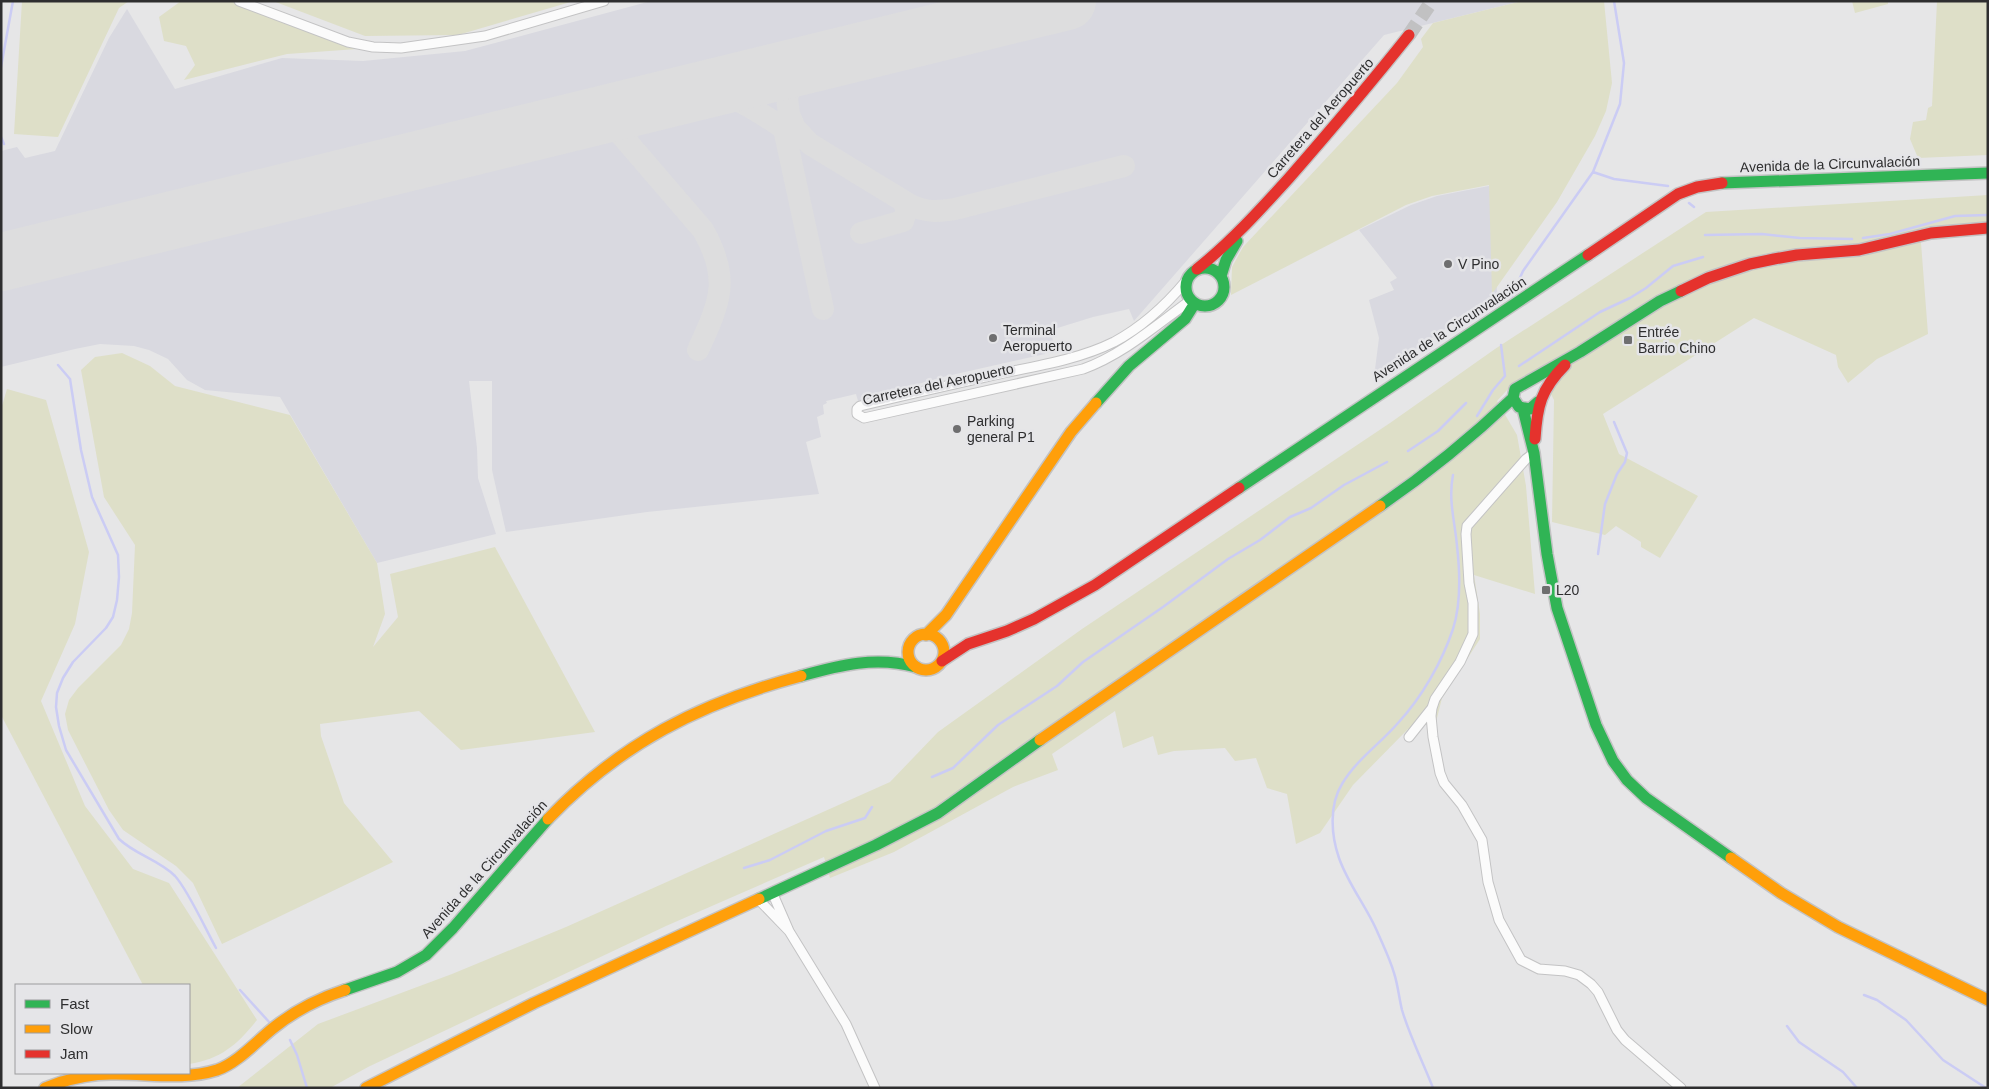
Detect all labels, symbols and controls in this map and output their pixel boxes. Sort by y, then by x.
street label: Carretera del Aeropuerto [1263,54,1377,181]
street label: Avenida de la Circunvalación [1740,153,1920,175]
place label: V Pino [1458,256,1499,272]
marker: V Pino [1442,258,1454,270]
street label: Avenida de la Circunvalación [1369,273,1529,385]
place label: Terminal Aeropuerto [1003,322,1072,354]
place label: Entrée Barrio Chino [1638,324,1716,356]
marker: Terminal Aeropuerto [987,332,999,344]
marker: Entrée Barrio Chino [1622,334,1634,346]
street label: Carretera del Aeropuerto [861,360,1015,408]
place label: Parking general P1 [967,413,1035,445]
marker: Parking general P1 [951,423,963,435]
place label: L20 [1556,582,1580,598]
marker: L20 [1540,584,1552,596]
street label: Avenida de la Circunvalación [418,797,550,941]
legend [15,984,190,1074]
text: Fast [60,995,90,1012]
text: Slow [60,1020,93,1037]
text: Jam [60,1045,88,1062]

